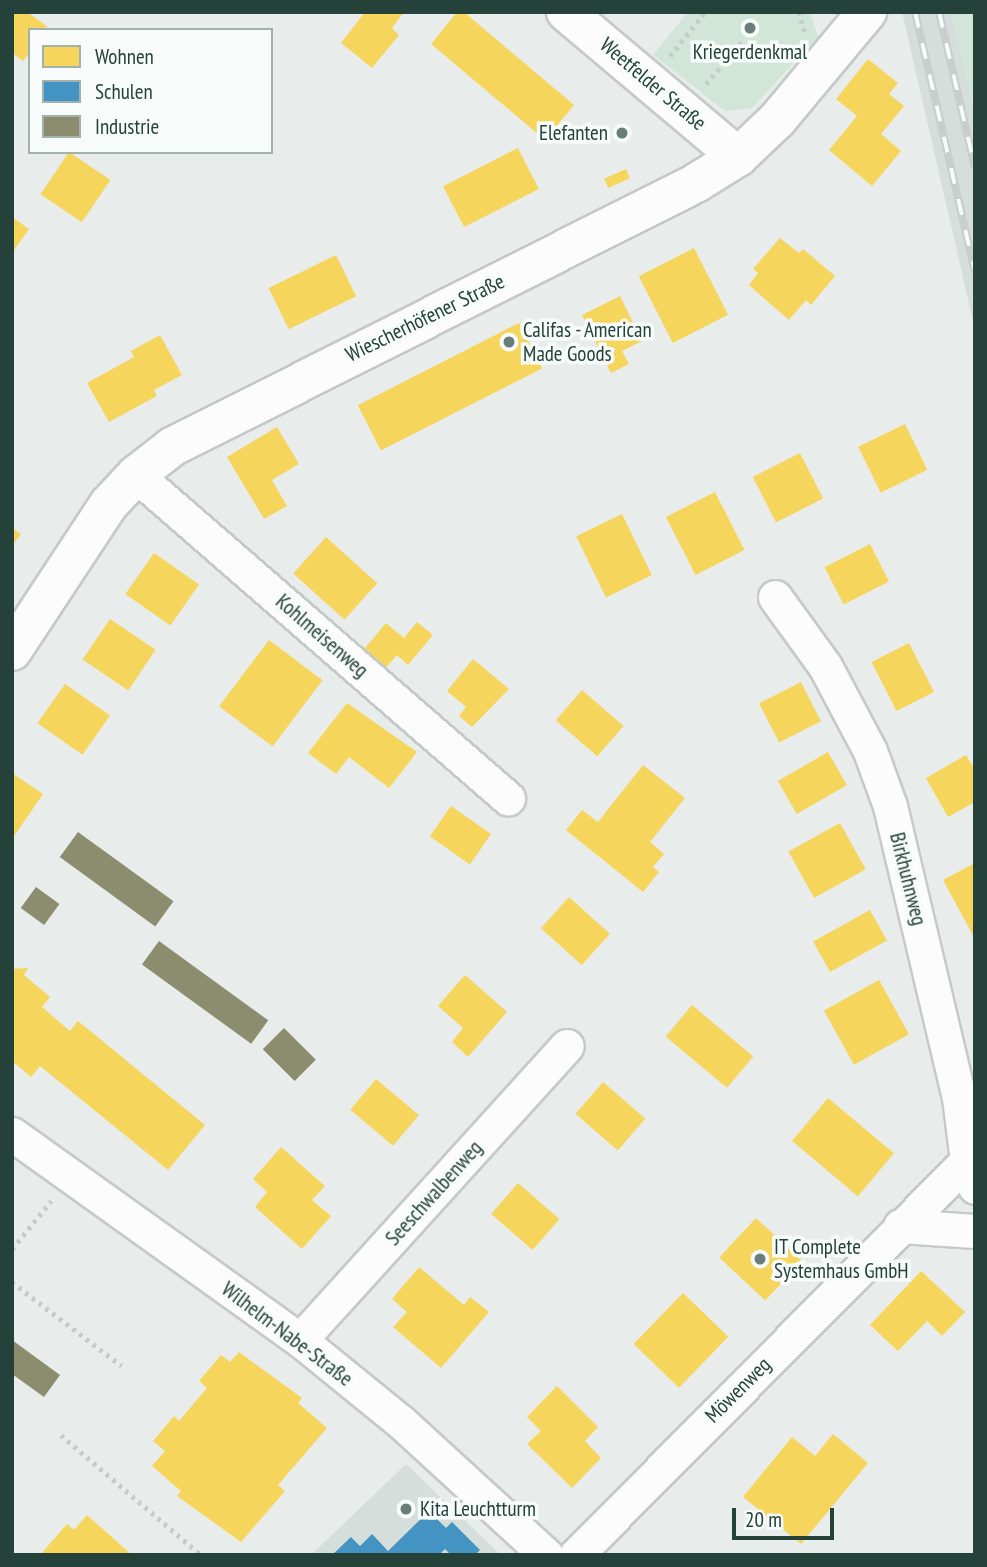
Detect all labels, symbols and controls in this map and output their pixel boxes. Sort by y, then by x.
marker: Kriegerdenkmal [742,20,758,36]
legend [28,28,273,154]
street label: Weetfelder Straße [595,32,711,136]
place label: Kriegerdenkmal [693,39,807,65]
text: Wohnen [95,43,154,70]
text: Schulen [95,78,153,105]
text: Industrie [95,113,159,140]
place label: Elefanten [539,120,608,146]
marker: Elefanten [614,125,630,141]
street label: Wiescherhöfener Straße [341,269,509,367]
place label: Califas - American Made Goods [523,317,654,367]
marker: Califas - American Made Goods [501,334,517,350]
street label: Kohlmeisenweg [271,589,373,683]
street label: Birkhuhnweg [884,830,932,928]
street label: Seeschwalbenweg [380,1135,488,1251]
place label: IT Complete Systemhaus GmbH [774,1234,909,1284]
marker: IT Complete Systemhaus GmbH [752,1251,768,1267]
street label: Wilhelm-Nabe-Straße [216,1277,358,1391]
street label: Möwenweg [700,1352,776,1428]
scale bar [735,1494,836,1538]
place label: Kita Leuchtturm [420,1496,536,1522]
marker: Kita Leuchtturm [398,1501,414,1517]
text: 20 m [745,1506,782,1533]

